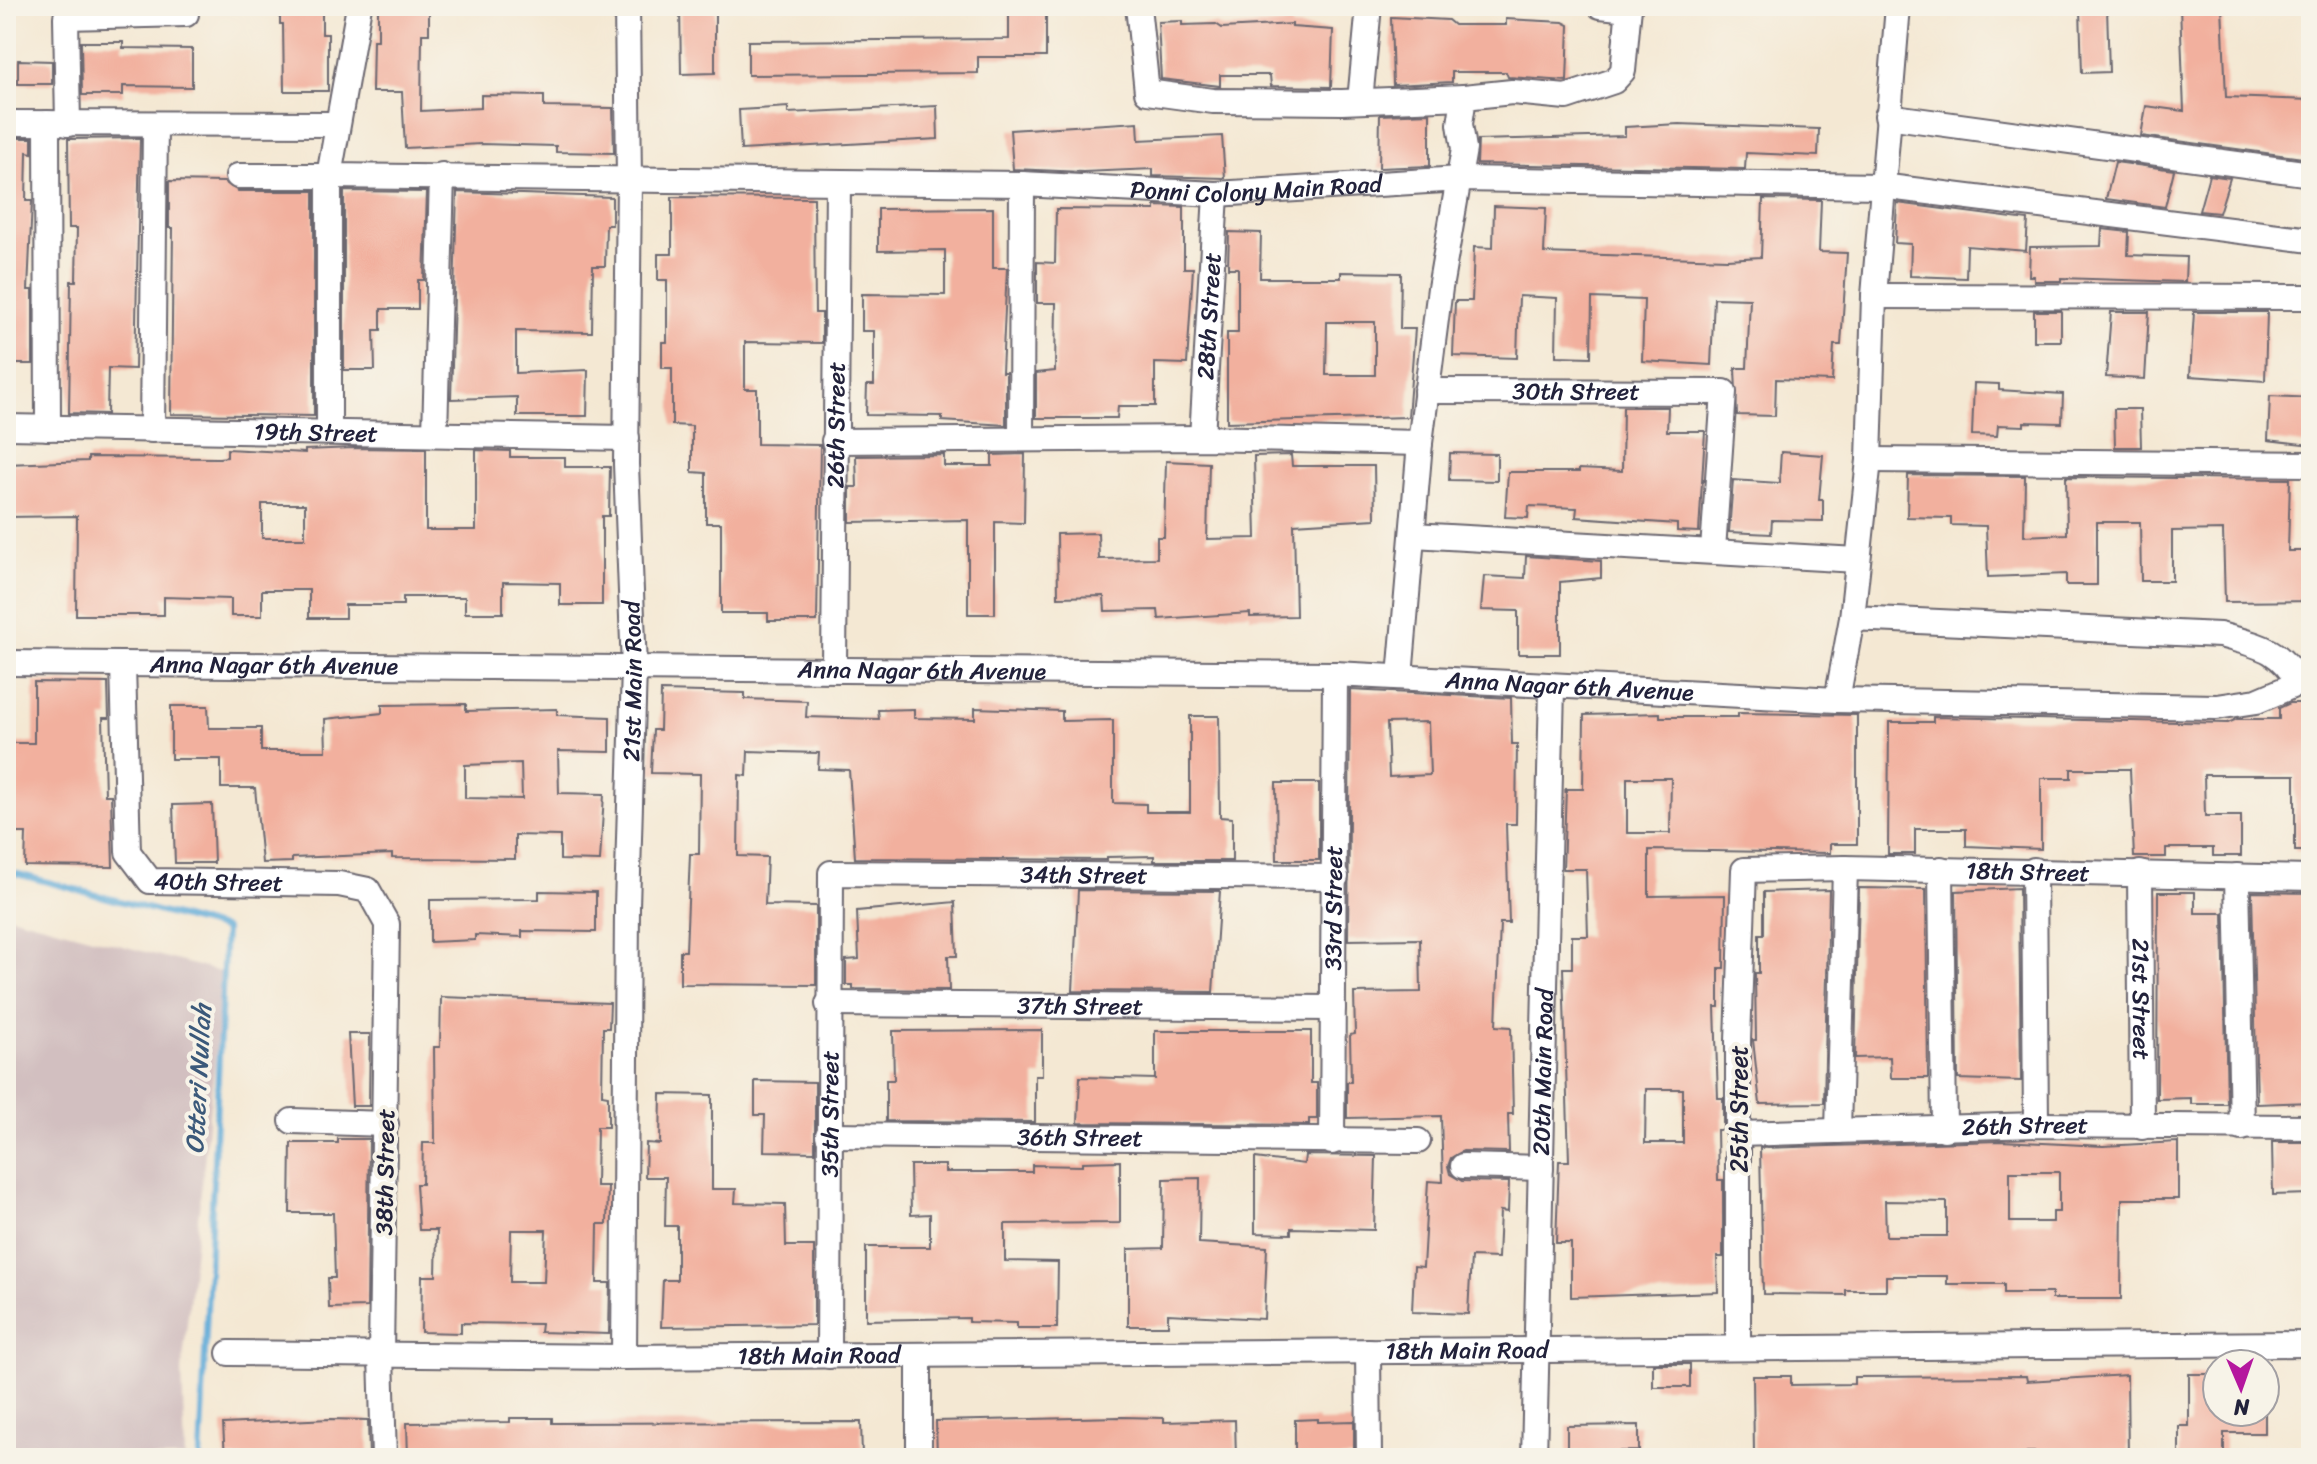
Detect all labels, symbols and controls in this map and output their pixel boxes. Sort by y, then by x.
street label: Ponni Colony Main Road [1129,163,1385,215]
street label: 28th Street [1184,251,1234,381]
street label: 26th Street [814,362,858,488]
street label: 30th Street [1512,370,1640,413]
street label: 19th Street [254,410,378,455]
street label: 21st Main Road [610,598,655,762]
street label: Anna Nagar 6th Avenue [149,643,399,687]
street label: Anna Nagar 6th Avenue [797,649,1047,693]
street label: Anna Nagar 6th Avenue [1443,659,1695,714]
street label: 33rd Street [1312,845,1355,971]
street label: 18th Street [1965,850,2090,894]
street label: 34th Street [1020,854,1148,897]
street label: 40th Street [154,860,283,904]
street label: 21st Street [2120,938,2162,1060]
street label: 37th Street [1017,984,1143,1027]
street label: 20th Main Road [1520,986,1566,1156]
water label: Otteri Nullah [171,1001,225,1155]
street label: 25th Street [1718,1045,1760,1173]
street label: 35th Street [809,1050,851,1178]
street label: 26th Street [1961,1104,2088,1148]
street label: 38th Street [363,1108,407,1236]
street label: 36th Street [1017,1116,1143,1159]
street label: 18th Main Road [1385,1329,1551,1372]
street label: 18th Main Road [737,1334,903,1377]
north arrow [2201,1348,2281,1428]
text: N [2233,1388,2251,1427]

